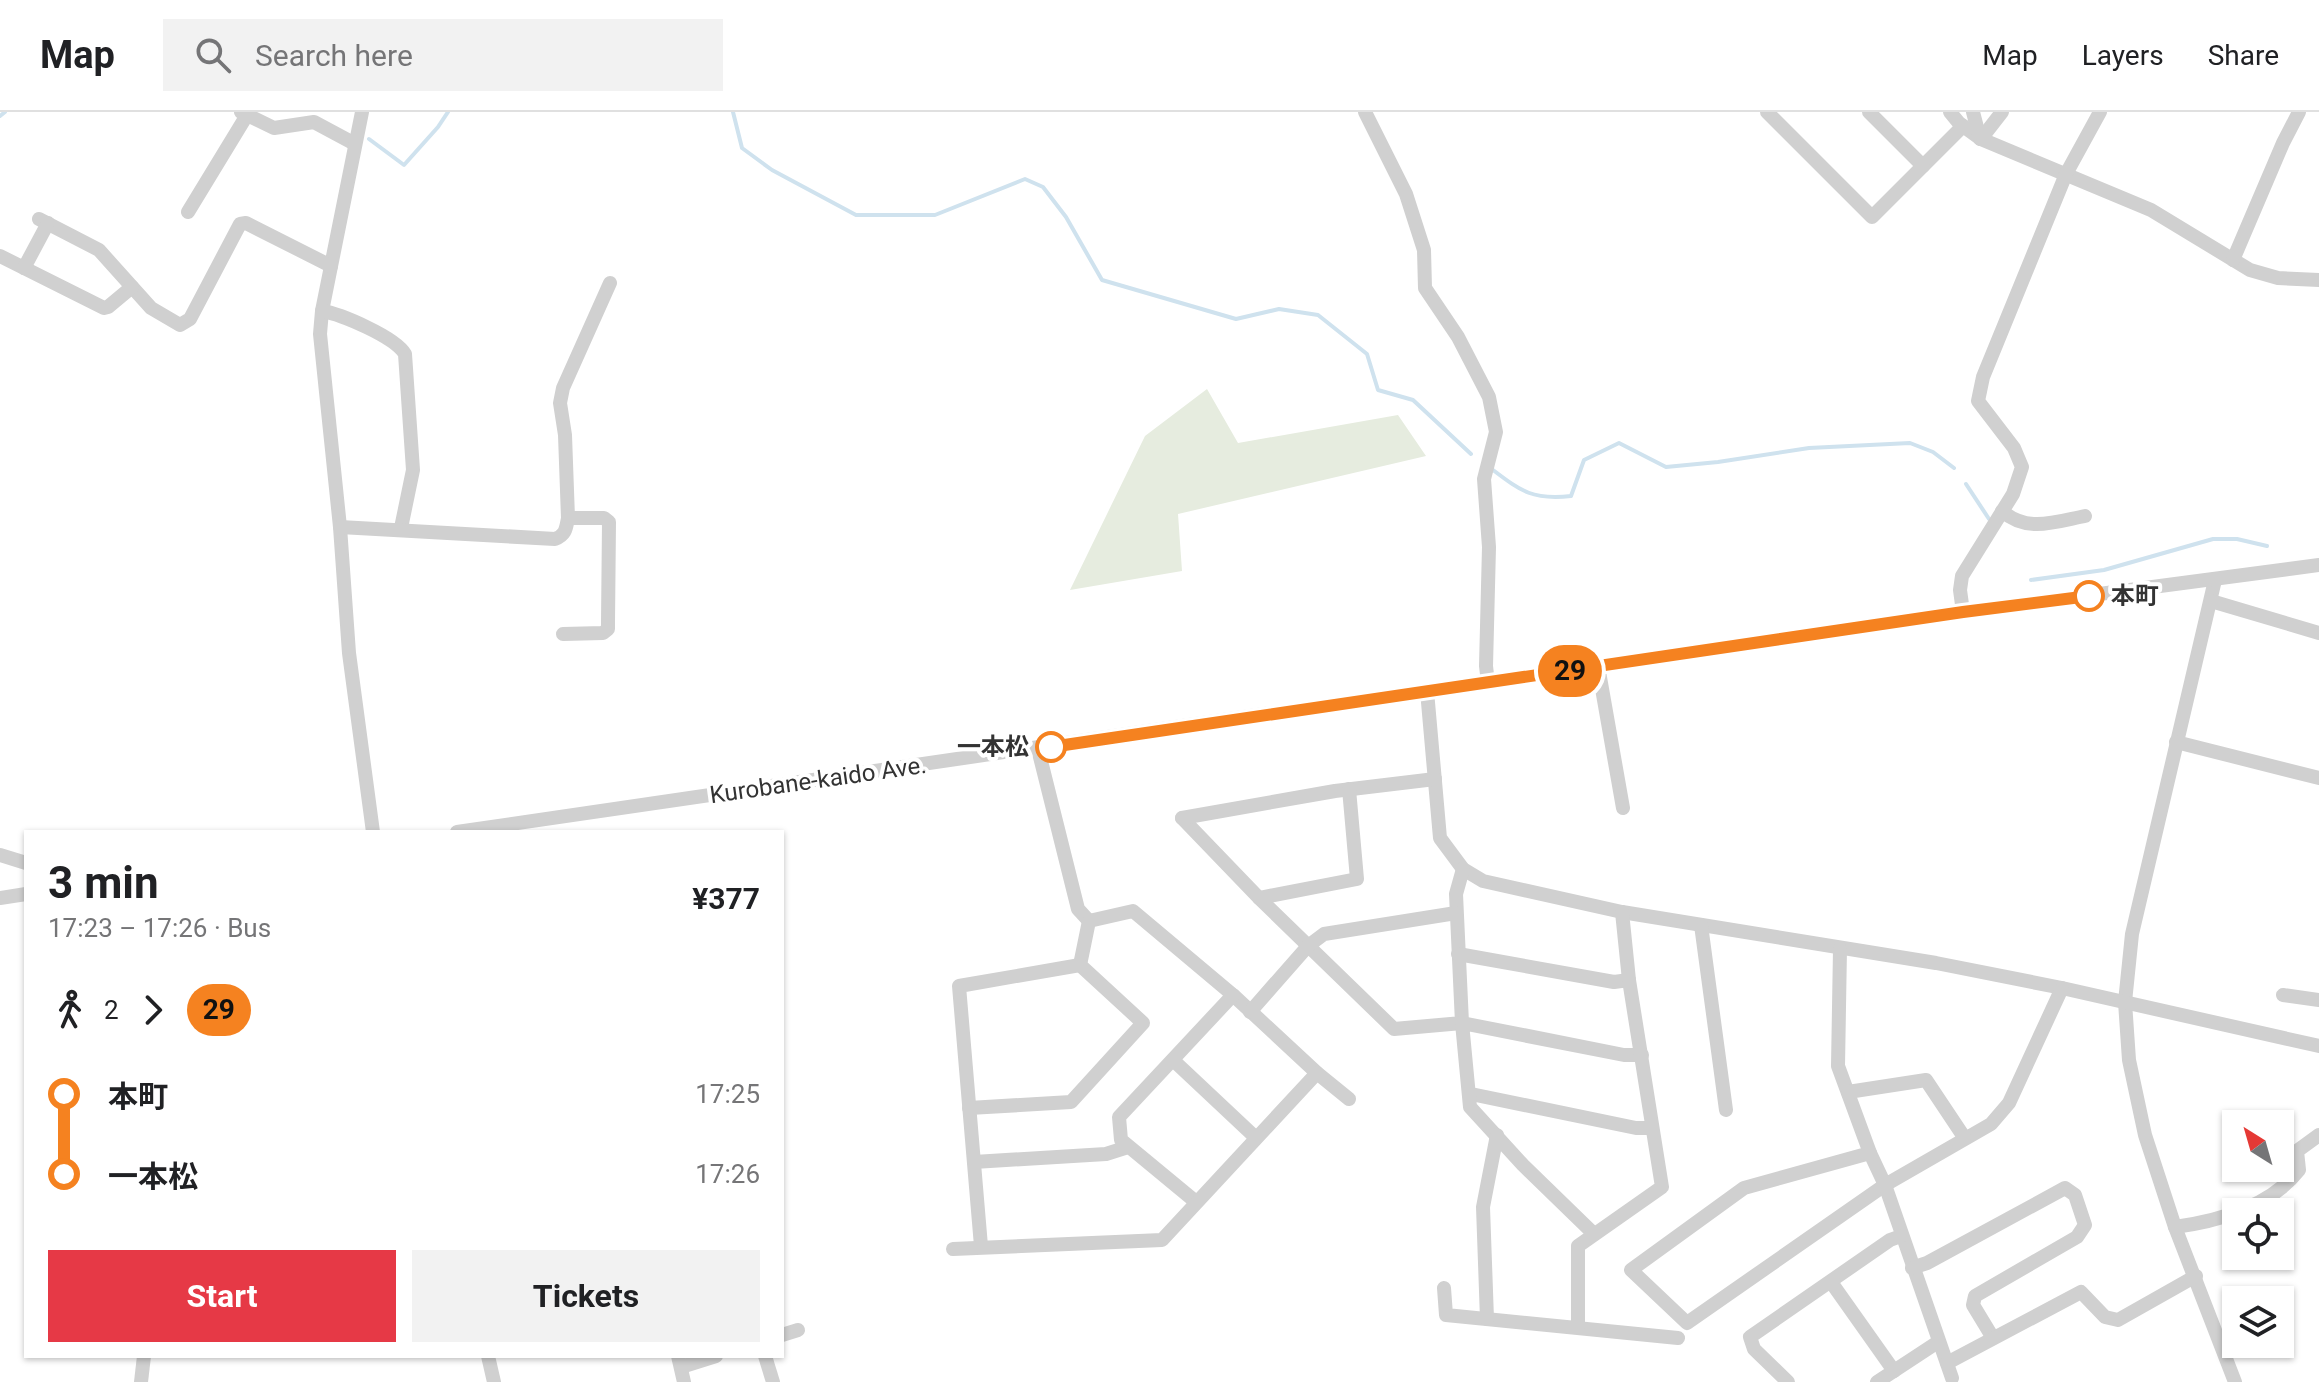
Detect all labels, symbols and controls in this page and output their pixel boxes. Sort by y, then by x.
search box [163,19,723,91]
text: Map [40,33,115,77]
icon: search [191,33,235,77]
text: Search here [255,38,413,73]
text: Map [1982,39,2038,72]
text: Layers [2082,39,2164,72]
text: Share [2208,39,2279,72]
marker: 本町 [2074,581,2104,611]
place label: 本町 [2111,582,2159,610]
line badge: 29 [1534,645,1606,697]
text: 29 [1554,654,1586,687]
marker: 一本松 [1036,732,1066,762]
place label: 一本松 [957,733,1029,761]
street label: Kurobane-kaido Ave. [708,751,928,809]
text: 3 min [48,857,159,909]
text: ¥377 [692,881,760,916]
text: 17:23 – 17:26 · Bus [48,913,271,943]
icon: walk [48,988,92,1032]
icon: forward [131,988,175,1032]
text: 29 [203,993,235,1026]
text: 2 [104,995,119,1025]
text: 本町 [108,1079,168,1114]
text: 17:25 [695,1079,760,1109]
north arrow [2222,1110,2294,1182]
map controls [2222,1110,2294,1358]
text: 一本松 [108,1159,198,1194]
text: 17:26 [695,1159,760,1189]
button: locate [2222,1198,2294,1270]
button: Start [48,1250,396,1342]
button: Tickets [412,1250,760,1342]
button: layers [2222,1286,2294,1358]

